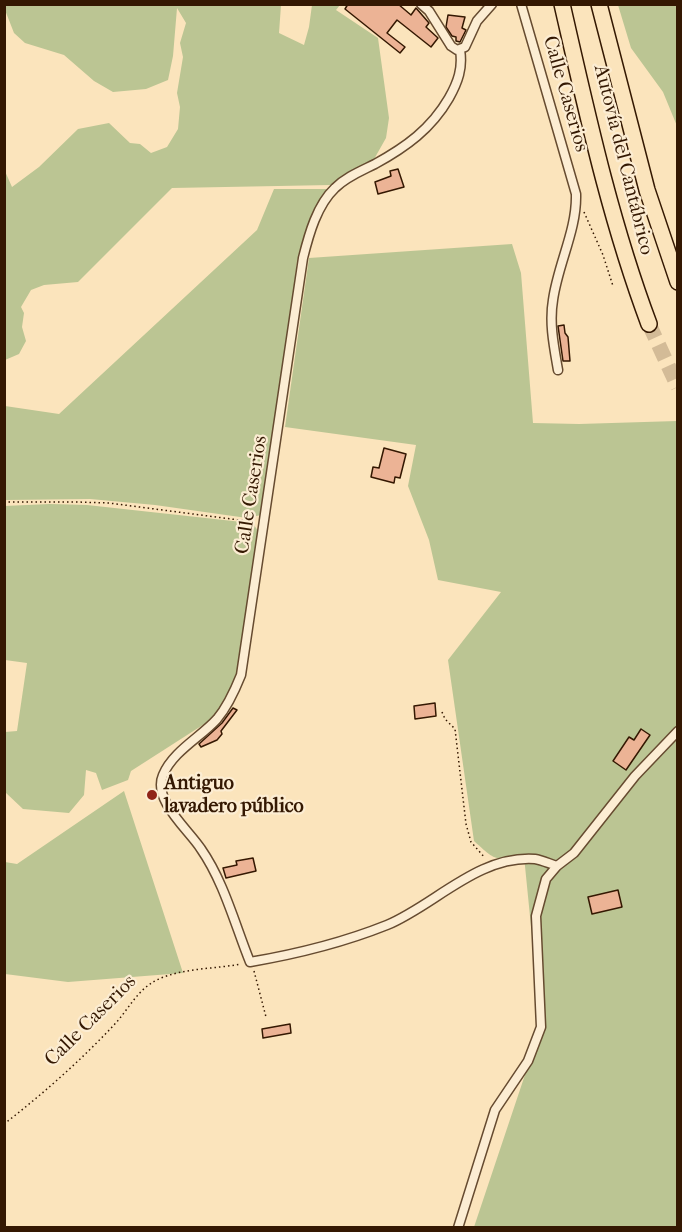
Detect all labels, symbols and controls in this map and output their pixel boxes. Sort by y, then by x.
street label: Calle Caserios [537,33,593,155]
street label: Autovía del Cantábrico [588,62,658,258]
street label: Calle Caserios [231,434,273,556]
place label: Antiguo lavadero público [164,772,304,819]
marker: Antiguo lavadero público [145,788,159,802]
street label: Calle Caserios [40,970,142,1072]

